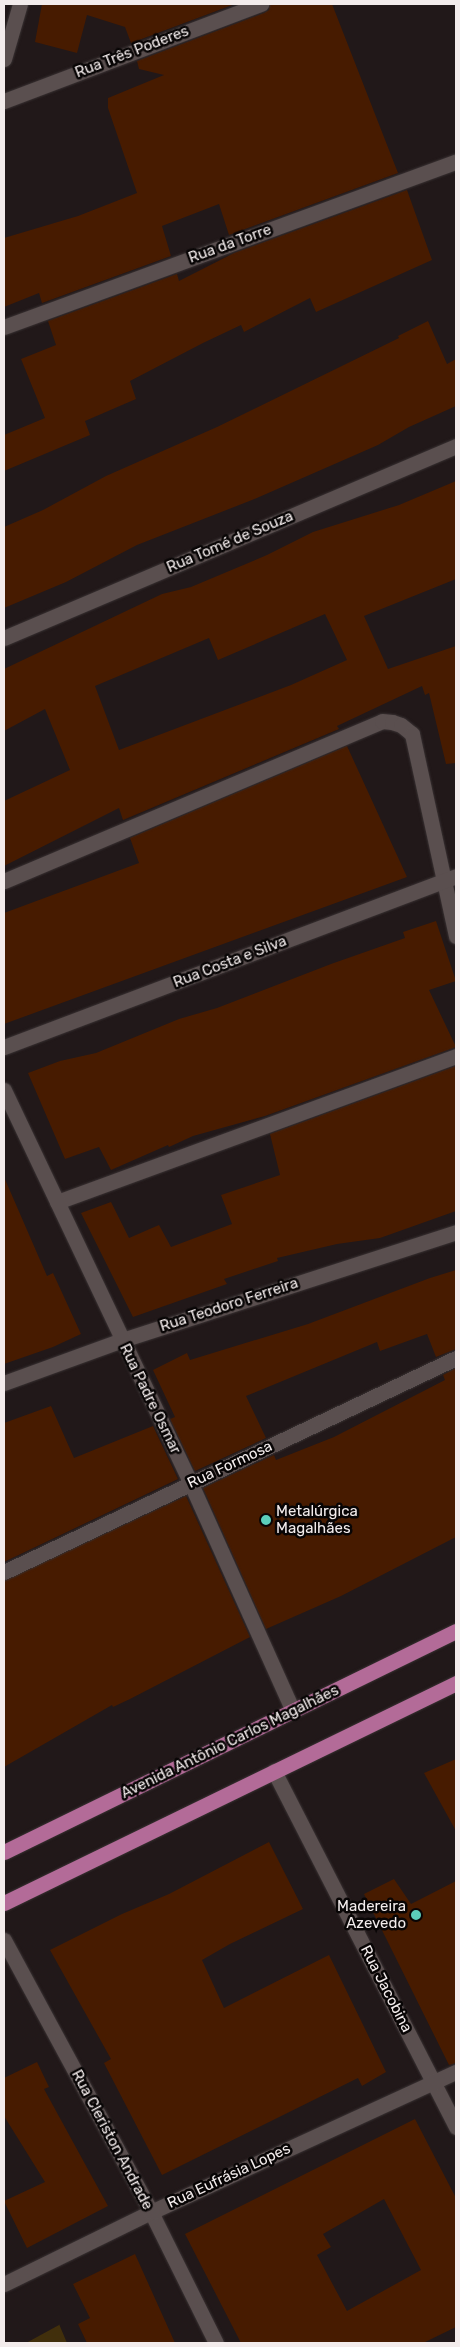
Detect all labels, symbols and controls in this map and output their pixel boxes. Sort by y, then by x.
street label: Rua Três Poderes [72,22,192,82]
street label: Rua da Torre [186,221,274,267]
street label: Rua Tomé de Souza [164,507,296,577]
street label: Rua Costa e Silva [171,932,289,992]
street label: Rua Teodoro Ferreira [157,1274,301,1336]
street label: Rua Padre Osmar [116,1341,184,1457]
street label: Rua Formosa [185,1437,275,1493]
place label: Metalúrgica Magalhães [276,1502,358,1537]
marker: Metalúrgica Magalhães [260,1514,272,1526]
street label: Avenida Antônio Carlos Magalhães [118,1681,342,1803]
place label: Madereira Azevedo [337,1897,406,1932]
marker: Madereira Azevedo [410,1909,422,1921]
street label: Rua Jacobina [356,1942,416,2036]
street label: Rua Cleriston Andrade [67,2067,157,2213]
street label: Rua Eufrásia Lopes [165,2140,293,2212]

